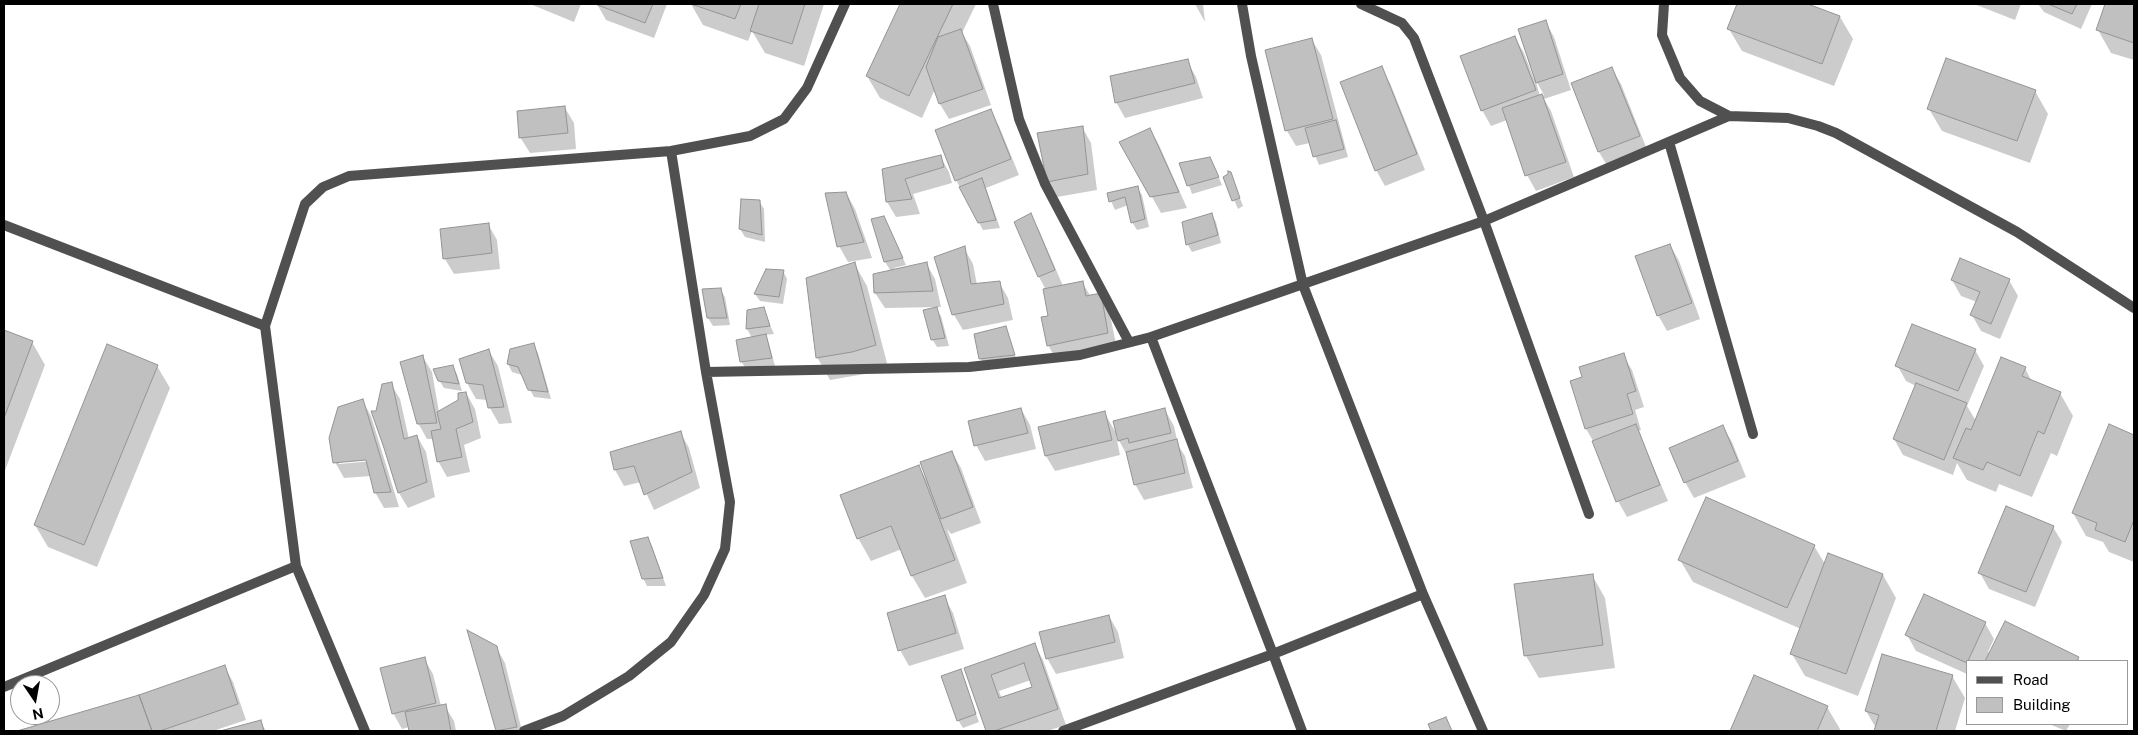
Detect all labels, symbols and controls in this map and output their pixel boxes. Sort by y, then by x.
legend [1966,660,2128,725]
text: Road [2013,671,2049,688]
north arrow [10,675,60,725]
text: Building [2013,696,2071,713]
text: N [31,705,45,723]

